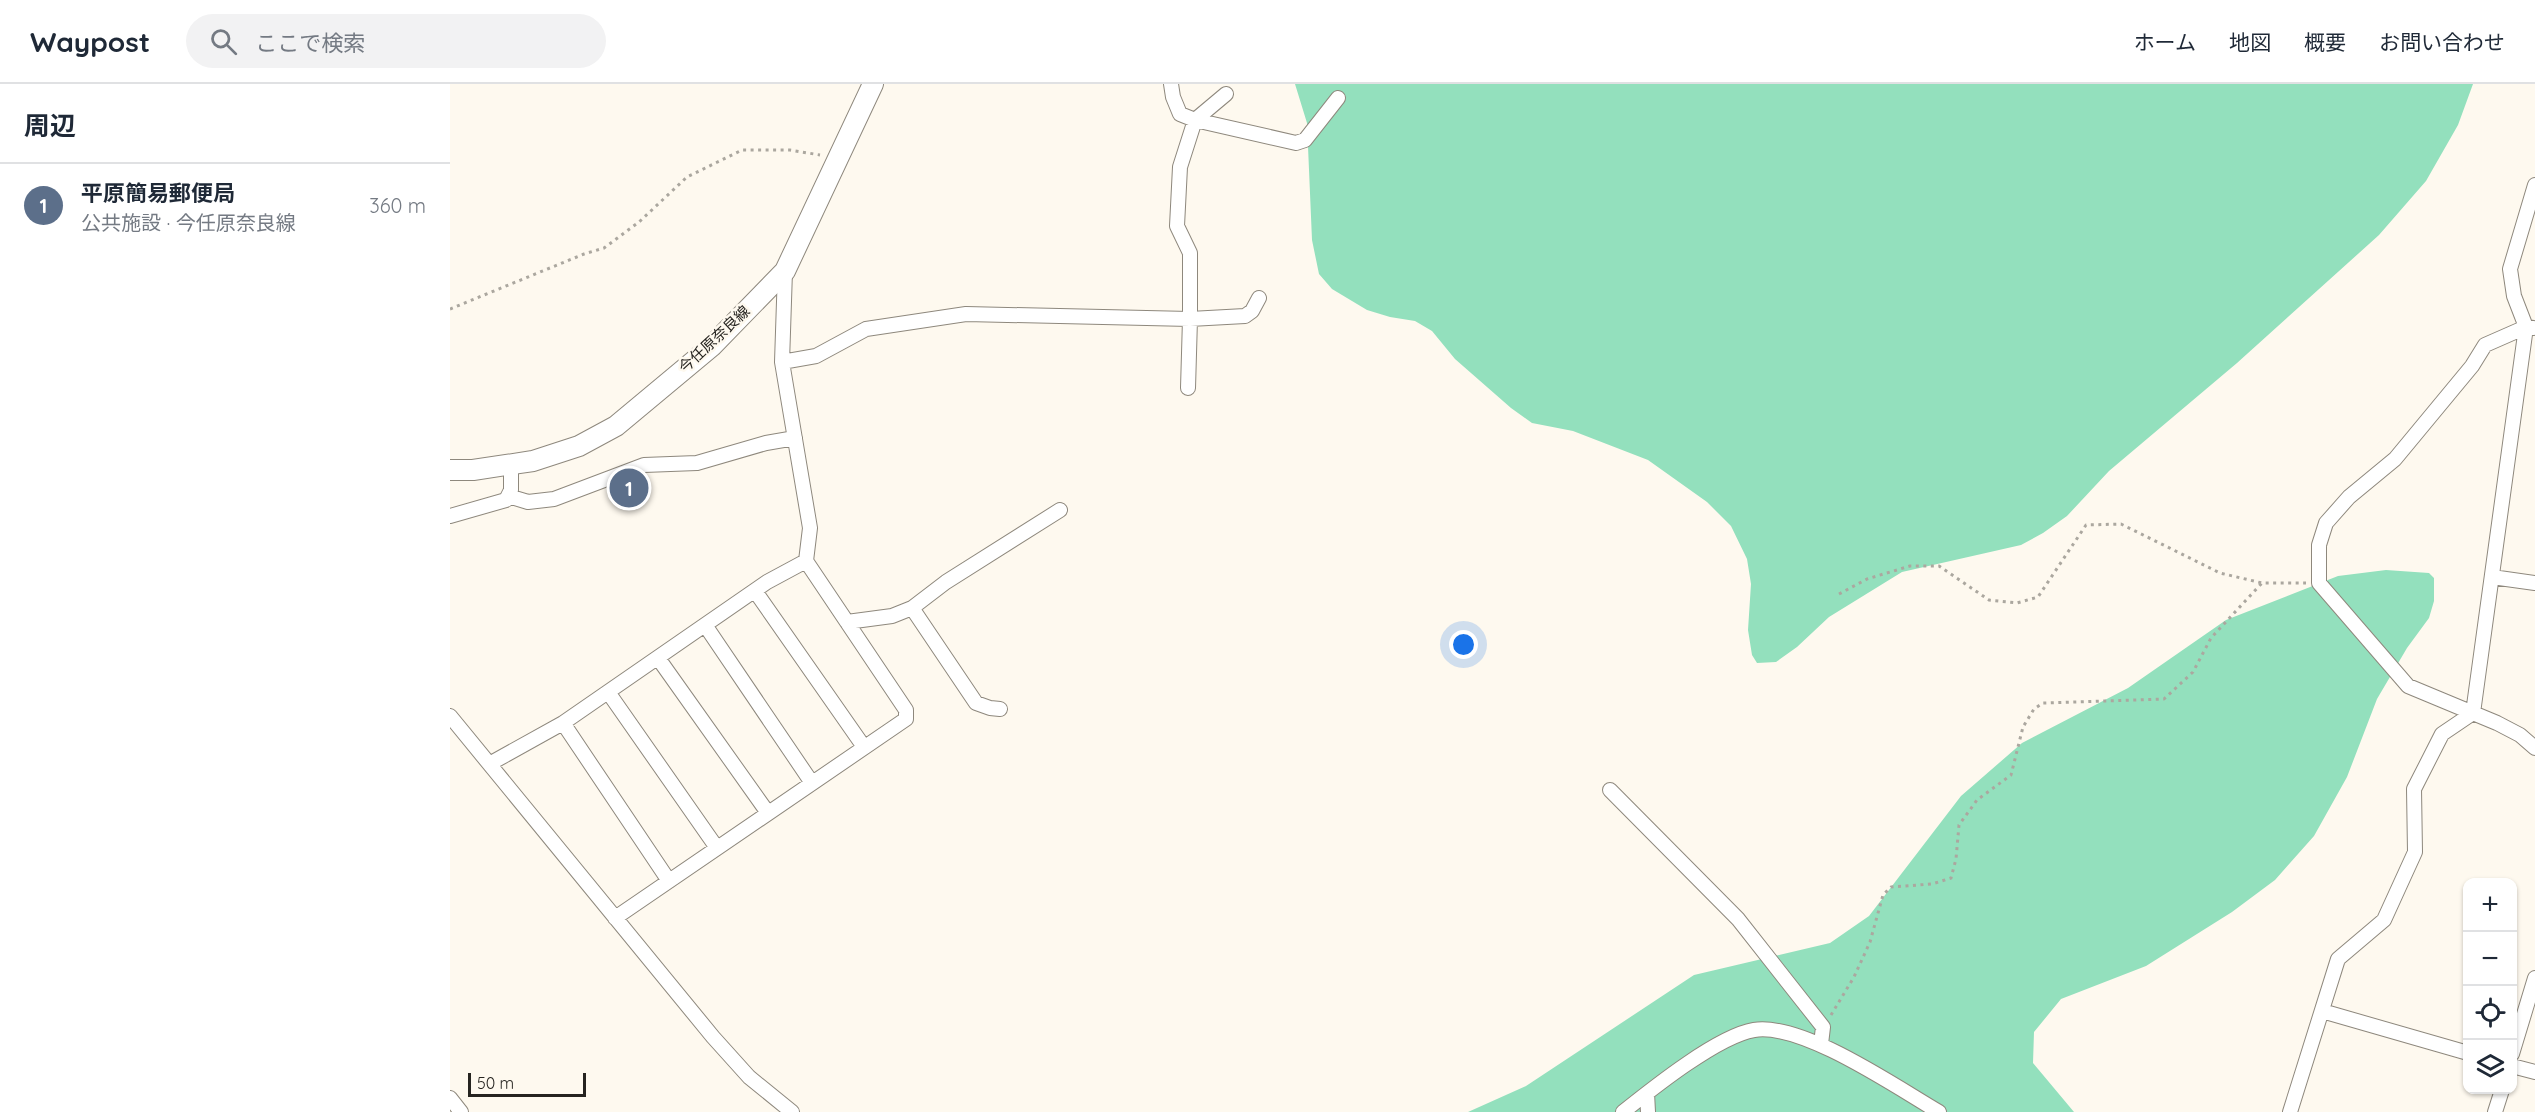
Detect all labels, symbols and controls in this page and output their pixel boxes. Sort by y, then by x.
search box [186,14,606,68]
text: Waypost [30,24,150,59]
icon: search [207,25,240,58]
text: ここで検索 [255,29,365,57]
text: ホーム [2134,29,2196,55]
text: 地図 [2229,29,2271,55]
text: 概要 [2304,29,2346,55]
text: お問い合わせ [2379,29,2505,55]
text: 周辺 [24,109,76,142]
text: 平原簡易郵便局 [81,179,235,207]
text: 1 [40,193,47,218]
text: 360 m [369,193,426,218]
text: 公共施設 · 今任原奈良線 [81,210,296,235]
street label: 今任原奈良線 [675,301,753,377]
pin: 1 [610,466,648,510]
your location [1449,630,1478,659]
map controls [2463,878,2517,1094]
button: + [2463,878,2517,932]
button: − [2463,932,2517,986]
button: locate [2463,986,2517,1040]
button: layers [2463,1040,2517,1094]
scale bar [468,1070,586,1098]
text: 50 m [477,1073,514,1093]

